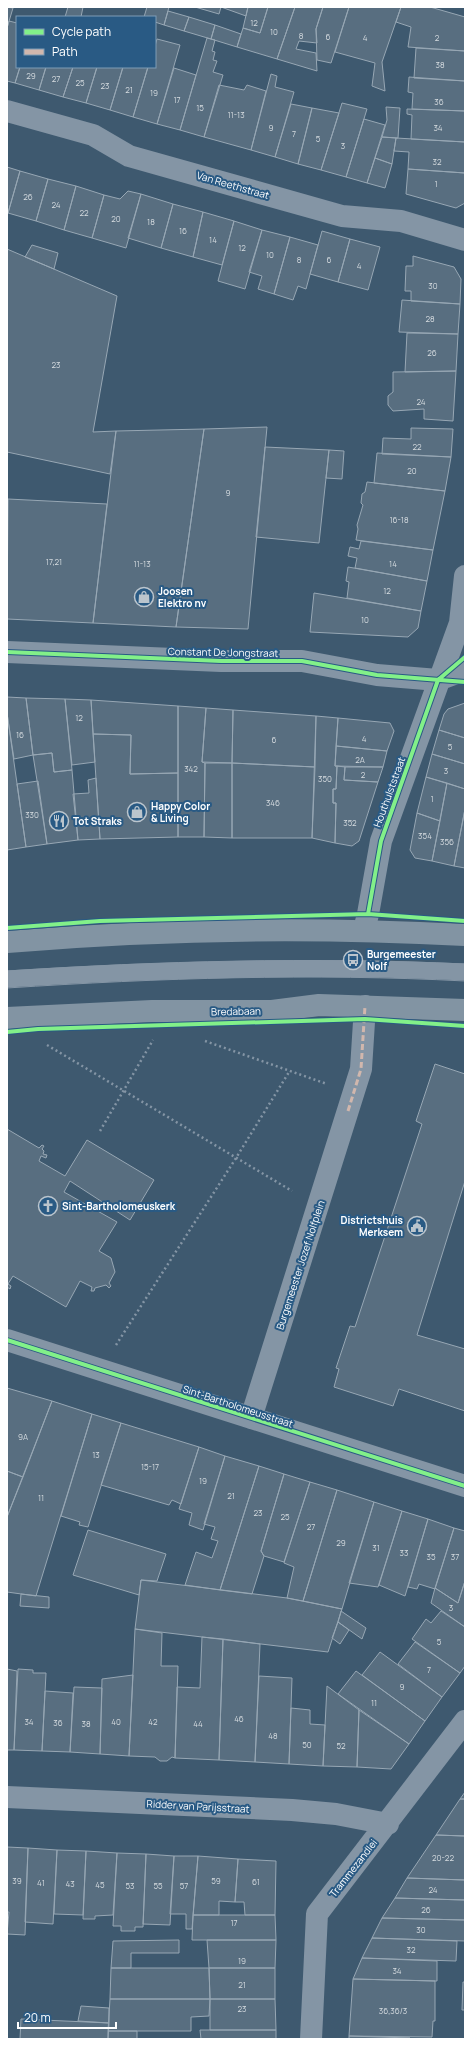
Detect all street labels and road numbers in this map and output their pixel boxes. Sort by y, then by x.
street label: Van Reethstraat [195,168,271,202]
street label: Constant De Jongstraat [168,644,278,660]
street label: Houthulststraat [370,755,408,829]
street label: Bredabaan [211,1004,261,1018]
street label: Burgemeester Jozef Nolfplein [272,1198,328,1332]
street label: Sint-Bartholomeusstraat [181,1382,295,1430]
street label: Ridder van Parijsstraat [146,1796,250,1816]
street label: Trammezandlei [326,1836,380,1900]

